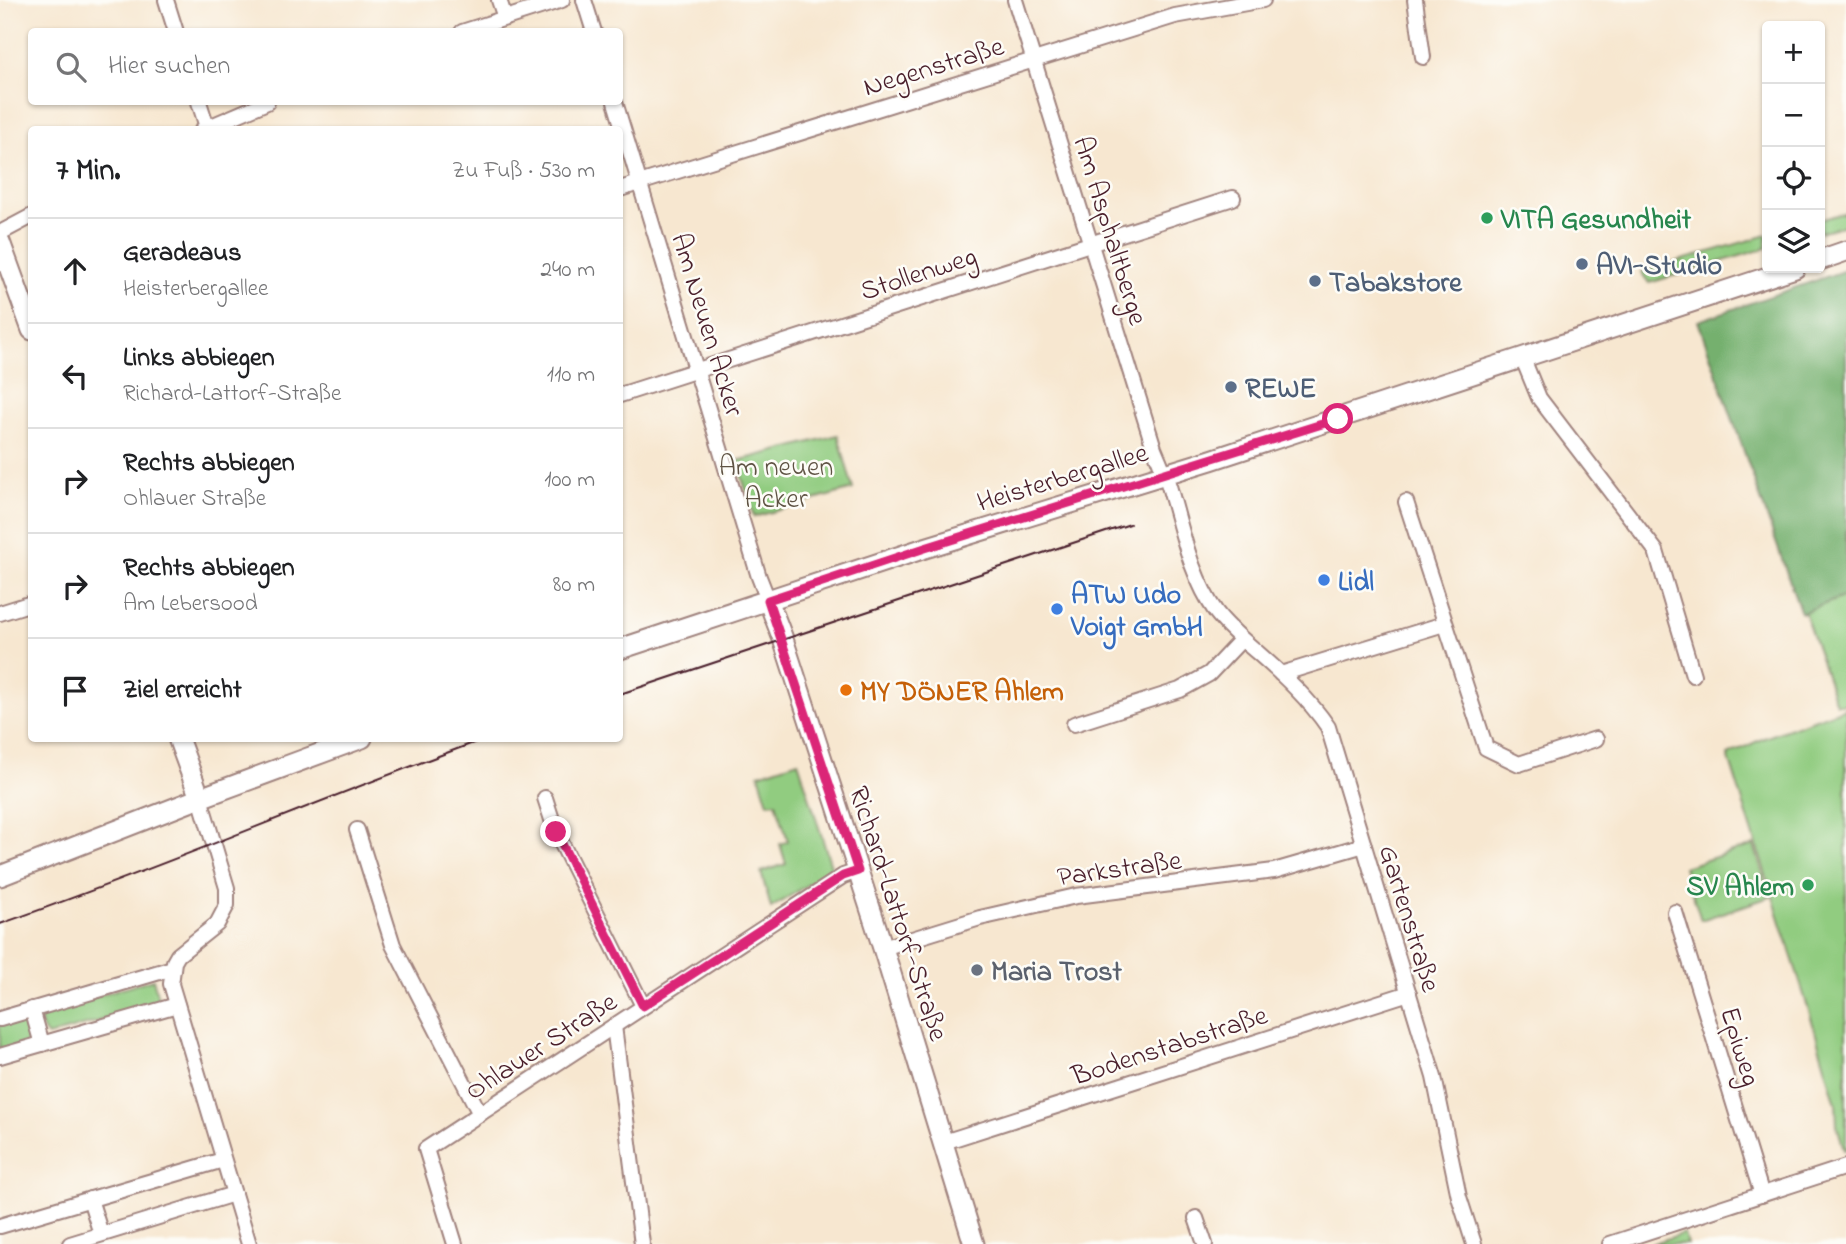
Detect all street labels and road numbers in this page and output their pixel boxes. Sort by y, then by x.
street label: Negenstraße [859,27,1010,109]
street label: Am Asphaltberge [1060,132,1157,331]
street label: Am Neuen Acker [658,228,753,422]
street label: Stollenweg [856,237,983,313]
street label: Heisterbergallee [972,434,1154,525]
street label: Richard-Lattorf-Straße [836,781,957,1047]
street label: Gartenstraße [1366,840,1450,998]
street label: Parkstraße [1055,841,1185,899]
street label: Ohlauer Straße [458,983,626,1113]
street label: Bodenstabstraße [1066,996,1274,1099]
street label: Epiweg [1707,1002,1770,1092]

